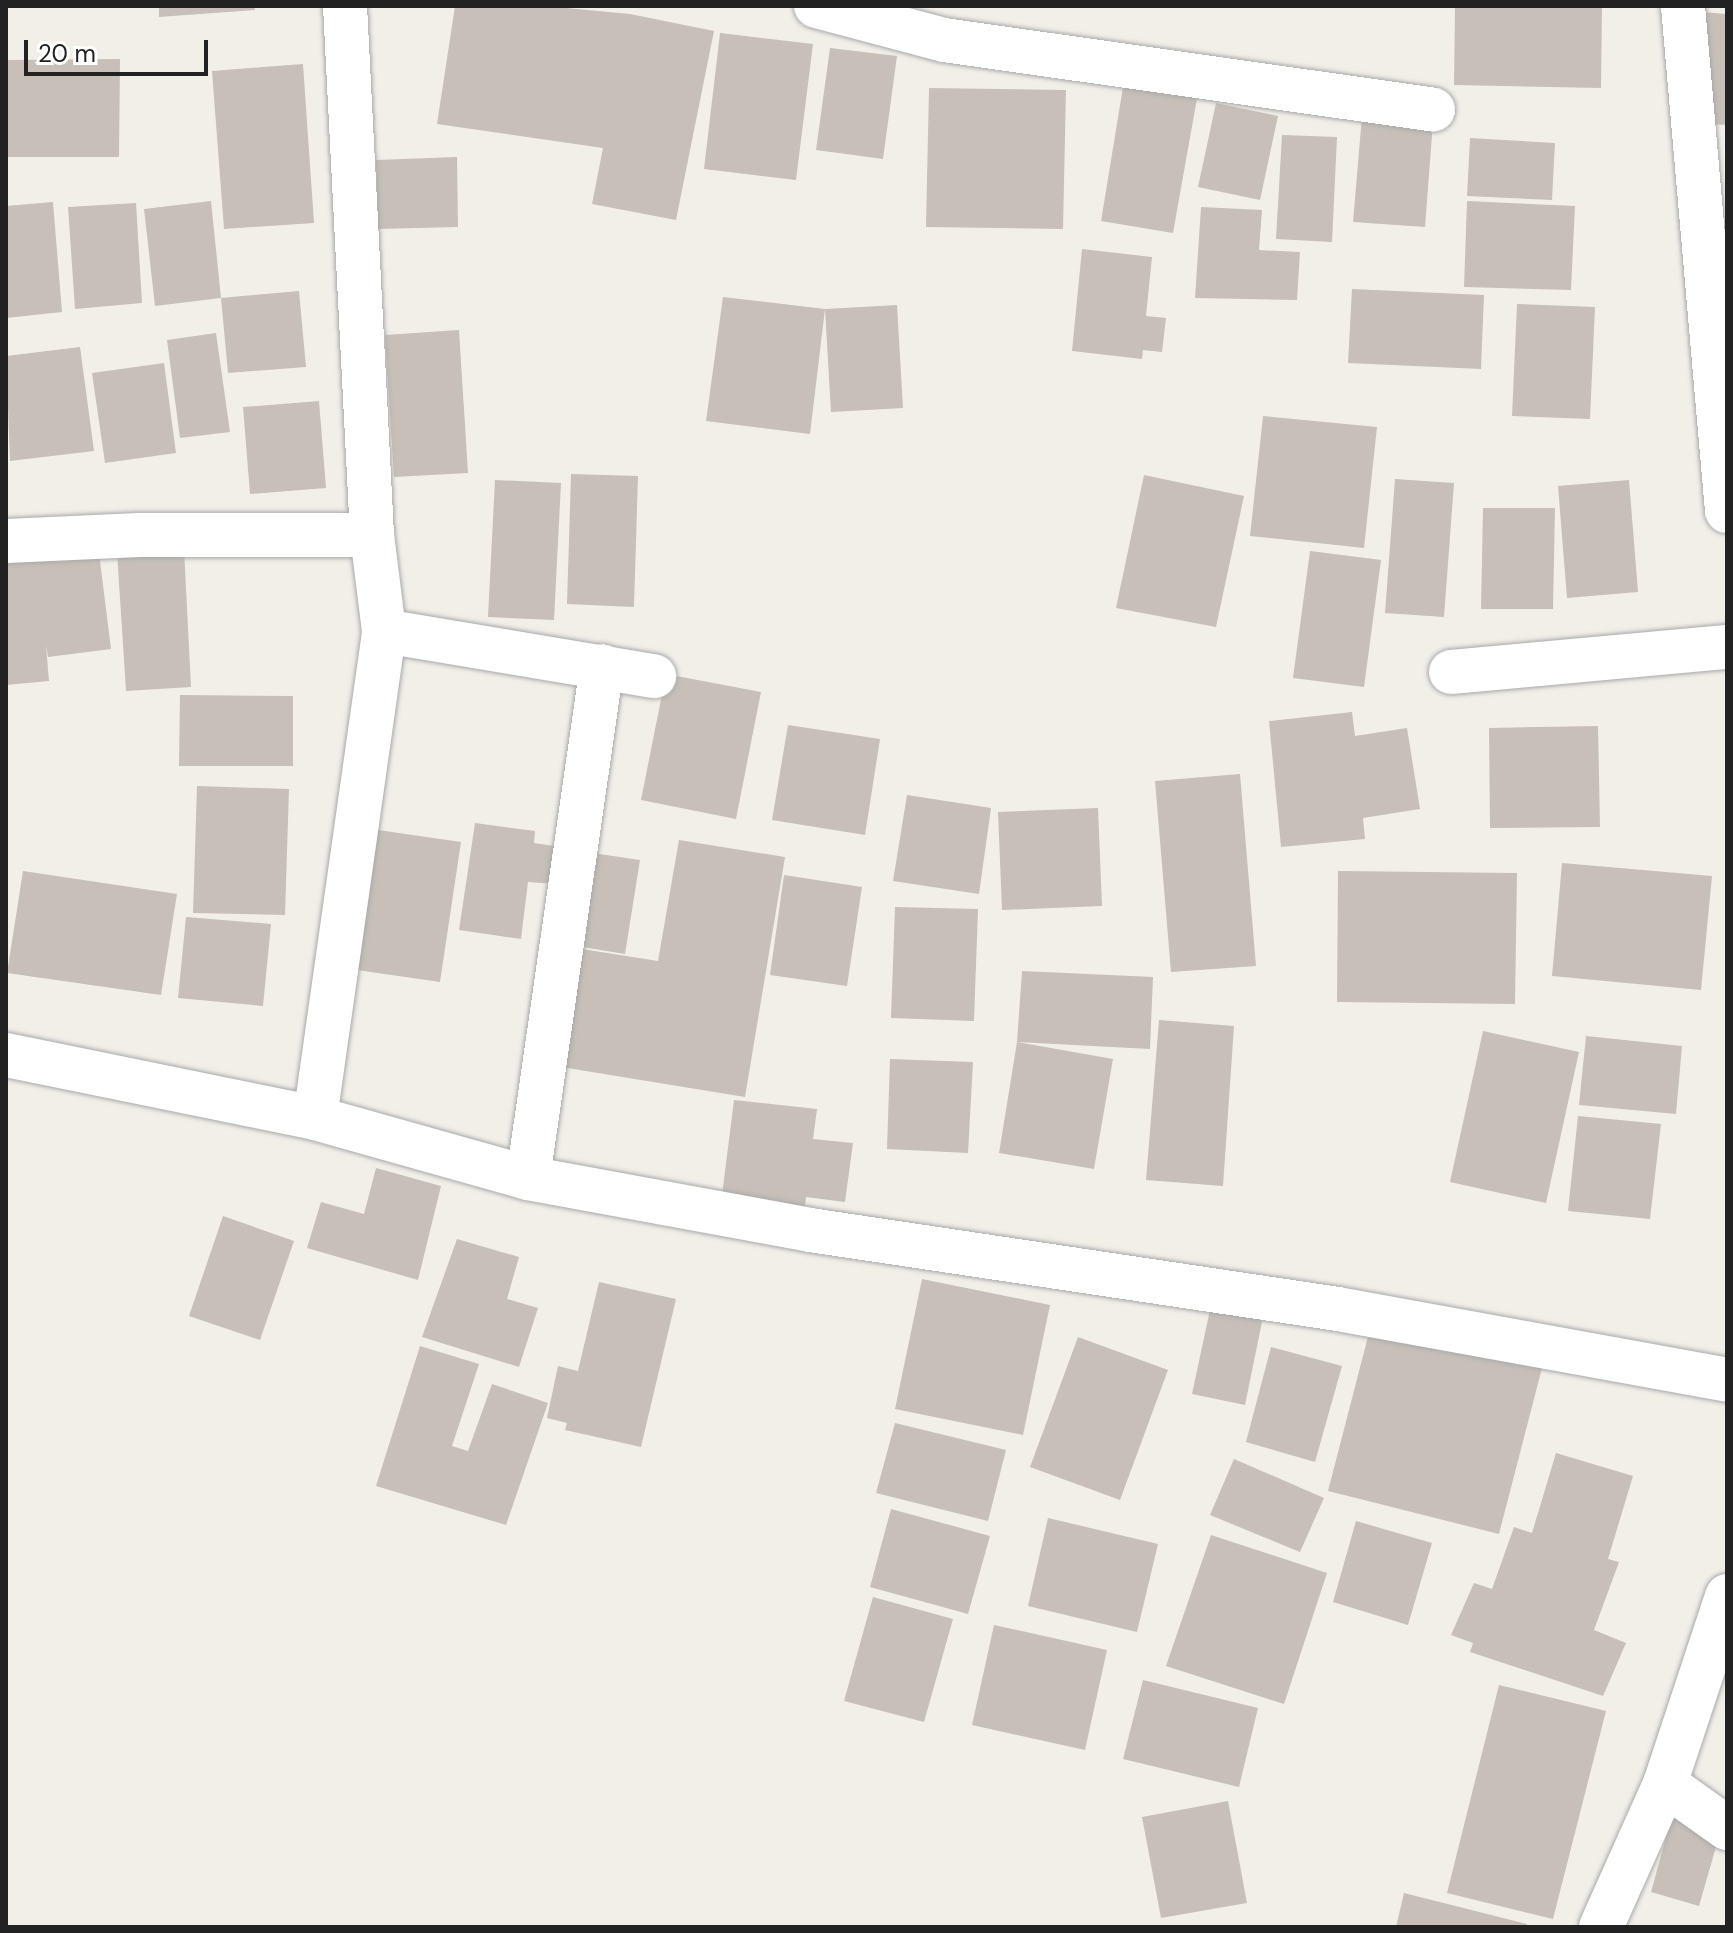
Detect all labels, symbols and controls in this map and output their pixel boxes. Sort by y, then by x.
scale bar [28,24,212,74]
text: 20 m [38,38,96,69]

